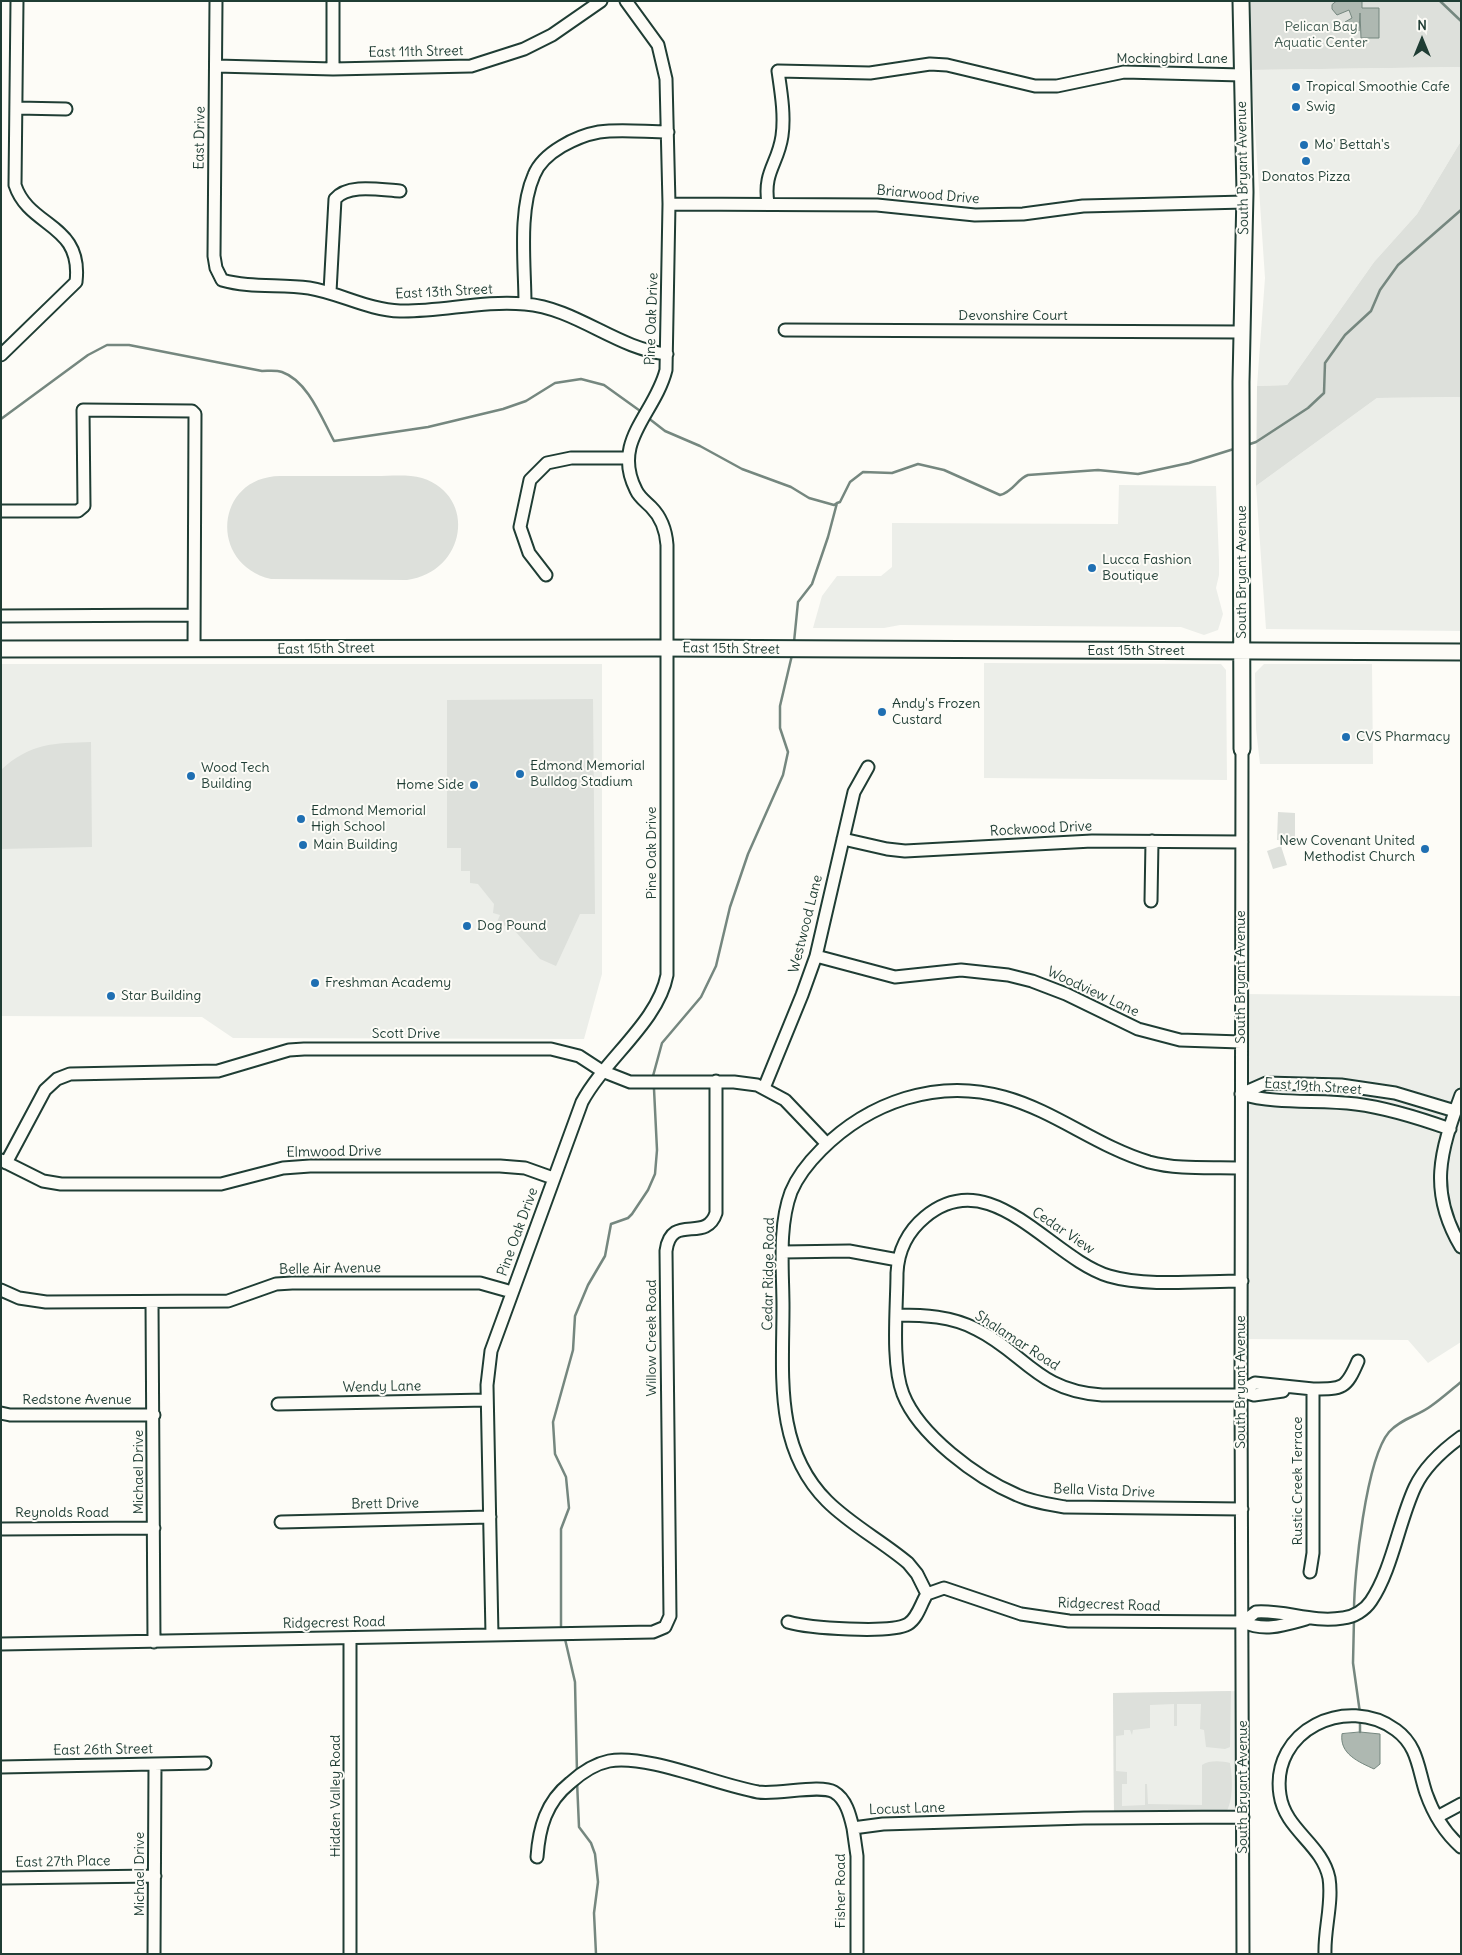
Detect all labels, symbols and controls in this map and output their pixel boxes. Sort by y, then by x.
north arrow [1397,15,1447,65]
text: N [1417,16,1427,34]
park label: Pelican Bay Aquatic Center [1274,19,1368,52]
street label: East 11th Street [368,43,464,61]
street label: Mockingbird Lane [1116,51,1228,67]
place label: Tropical Smoothie Cafe [1306,79,1450,95]
marker: Tropical Smoothie Cafe [1290,81,1302,93]
place label: Swig [1306,99,1336,115]
street label: South Bryant Avenue [1233,101,1253,235]
marker: Swig [1290,101,1302,113]
street label: East Drive [191,106,209,170]
place label: Mo' Bettah's [1314,137,1390,153]
marker: Mo' Bettah's [1298,139,1310,151]
marker: Donatos Pizza [1300,155,1312,167]
place label: Donatos Pizza [1261,169,1351,185]
street label: Briarwood Drive [876,182,980,208]
street label: Pine Oak Drive [642,272,662,366]
street label: East 13th Street [395,281,493,303]
street label: Devonshire Court [958,308,1068,324]
street label: South Bryant Avenue [1234,505,1250,639]
place label: Lucca Fashion Boutique [1102,552,1192,584]
marker: Lucca Fashion Boutique [1086,562,1098,574]
street label: East 15th Street [277,640,375,658]
street label: East 15th Street [682,640,780,658]
street label: East 15th Street [1087,643,1185,659]
place label: Andy's Frozen Custard [892,696,980,729]
marker: Andy's Frozen Custard [876,706,888,718]
place label: CVS Pharmacy [1356,729,1451,745]
marker: CVS Pharmacy [1340,731,1352,743]
place label: Edmond Memorial Bulldog Stadium [530,758,645,790]
place label: Wood Tech Building [201,760,270,792]
marker: Edmond Memorial Bulldog Stadium [514,768,526,780]
marker: Wood Tech Building [185,770,197,782]
place label: Home Side [396,777,464,793]
marker: Home Side [468,779,480,791]
place label: Edmond Memorial High School [311,803,426,836]
street label: Pine Oak Drive [644,807,660,899]
marker: Edmond Memorial High School [295,813,307,825]
street label: Rockwood Drive [989,818,1093,840]
place label: New Covenant United Methodist Church [1279,833,1415,866]
place label: Main Building [313,837,398,853]
marker: Main Building [297,839,309,851]
marker: New Covenant United Methodist Church [1419,843,1431,855]
street label: Westwood Lane [786,873,826,975]
street label: South Bryant Avenue [1233,910,1249,1044]
place label: Dog Pound [477,918,546,934]
marker: Dog Pound [461,920,473,932]
street label: Woodview Lane [1045,963,1141,1021]
place label: Freshman Academy [325,975,451,991]
marker: Freshman Academy [309,977,321,989]
place label: Star Building [121,988,201,1004]
marker: Star Building [105,990,117,1002]
street label: Scott Drive [372,1026,440,1042]
street label: East 19th Street [1264,1075,1362,1099]
street label: Elmwood Drive [286,1143,382,1161]
street label: Pine Oak Drive [494,1185,542,1279]
street label: Cedar View [1028,1204,1098,1258]
street label: Cedar Ridge Road [760,1217,778,1331]
street label: Belle Air Avenue [279,1260,381,1278]
street label: Willow Creek Road [644,1279,660,1397]
street label: Shalamar Road [972,1308,1062,1374]
street label: South Bryant Avenue [1233,1315,1249,1449]
street label: Wendy Lane [343,1378,421,1396]
street label: Redstone Avenue [22,1392,132,1408]
street label: Rustic Creek Terrace [1290,1416,1306,1546]
street label: Michael Drive [131,1430,147,1514]
street label: Bella Vista Drive [1053,1481,1155,1501]
street label: Brett Drive [351,1495,419,1513]
street label: Reynolds Road [15,1505,109,1521]
street label: Ridgecrest Road [1057,1595,1161,1615]
street label: Ridgecrest Road [282,1614,386,1632]
street label: South Bryant Avenue [1235,1720,1251,1854]
street label: Hidden Valley Road [328,1735,344,1857]
street label: East 26th Street [53,1741,153,1759]
street label: Locust Lane [869,1799,945,1819]
street label: Michael Drive [132,1832,148,1916]
street label: East 27th Place [15,1853,111,1871]
street label: Fisher Road [833,1854,849,1928]

